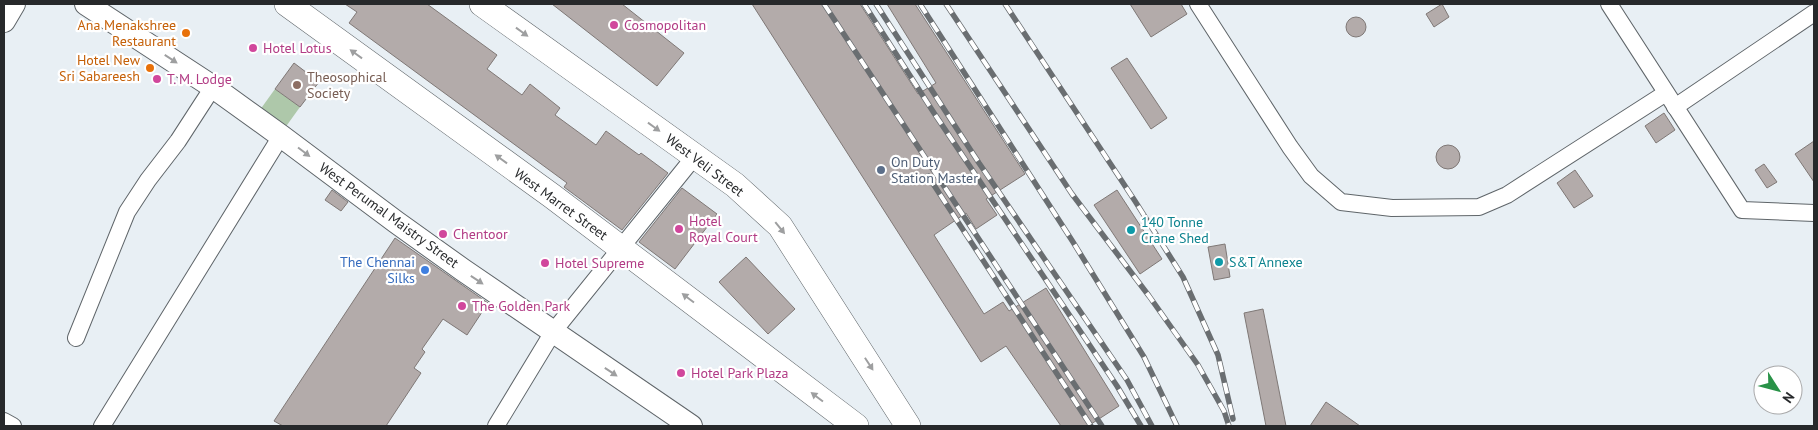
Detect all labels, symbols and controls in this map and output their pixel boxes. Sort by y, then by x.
place label: Ana Menakshree Restaurant [78,16,176,50]
place label: Cosmopolitan [624,16,706,34]
marker: Cosmopolitan [608,19,620,31]
marker: Ana Menakshree Restaurant [180,27,192,39]
one-way arrow [515,27,529,37]
place label: Hotel Lotus [263,39,332,57]
marker: Hotel Lotus [247,42,259,54]
one-way arrow [350,48,363,59]
place label: Hotel New Sri Sabareesh [59,51,141,85]
one-way arrow [164,55,177,64]
marker: Hotel New Sri Sabareesh [144,62,156,74]
place label: Theosophical Society [307,68,387,102]
place label: T. M. Lodge [167,70,232,88]
marker: T. M. Lodge [151,73,163,85]
marker: Theosophical Society [291,79,303,91]
one-way arrow [647,122,661,132]
street label: West Veli Street [662,130,748,201]
one-way arrow [297,147,310,158]
place label: On Duty Station Master [891,153,978,187]
one-way arrow [495,154,508,165]
street label: West Perumal Maistry Street [316,158,462,272]
street label: West Marret Street [511,164,612,244]
marker: On Duty Station Master [875,164,887,176]
place label: Hotel Royal Court [689,212,758,246]
place label: 140 Tonne Crane Shed [1141,213,1209,247]
one-way arrow [775,221,786,234]
marker: Hotel Royal Court [673,223,685,235]
marker: 140 Tonne Crane Shed [1125,224,1137,236]
place label: Chentoor [453,225,508,243]
marker: Chentoor [437,228,449,240]
place label: The Chennai Silks [340,253,415,287]
place label: S&T Annexe [1229,253,1303,271]
place label: Hotel Supreme [555,254,644,272]
marker: S&T Annexe [1213,256,1225,268]
marker: Hotel Supreme [539,257,551,269]
marker: The Chennai Silks [419,264,431,276]
one-way arrow [470,275,484,285]
one-way arrow [682,293,695,304]
place label: The Golden Park [472,297,571,315]
marker: The Golden Park [456,300,468,312]
one-way arrow [864,358,873,371]
place label: Hotel Park Plaza [691,364,789,382]
north arrow [1753,365,1803,415]
one-way arrow [604,367,618,376]
marker: Hotel Park Plaza [675,367,687,379]
text: N [1779,389,1799,407]
one-way arrow [811,391,824,402]

